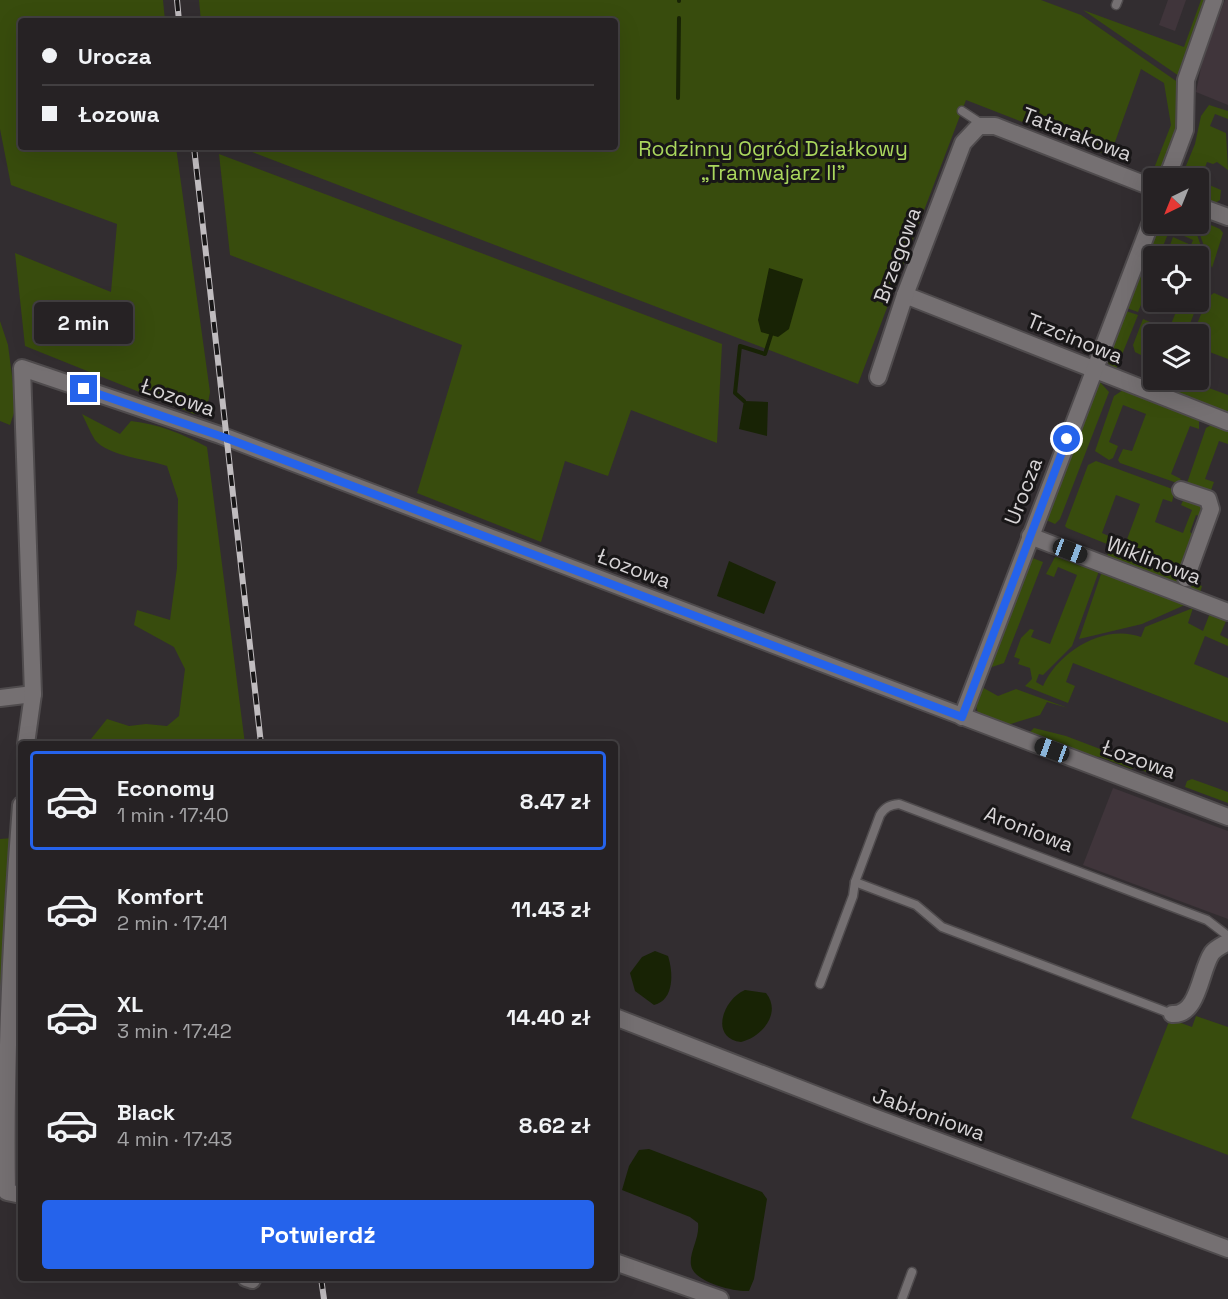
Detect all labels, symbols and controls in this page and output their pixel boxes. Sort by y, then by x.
text: Urocza [78,42,151,70]
text: Łozowa [78,100,159,128]
street label: Tatarakowa [1018,101,1136,167]
park label: Rodzinny Ogród Działkowy „Tramwajarz II” [638,135,908,186]
north arrow [1143,168,1209,234]
map controls [1143,168,1209,390]
street label: Brzegowa [867,204,927,306]
button: locate [1143,246,1209,312]
callout: 2 min [34,302,134,344]
street label: Trzcinowa [1023,307,1127,369]
text: 2 min [58,310,109,336]
button: layers [1143,324,1209,390]
street label: Łozowa [137,372,219,422]
route end [70,375,97,402]
route start [1053,425,1080,452]
street label: Urocza [998,454,1048,528]
street label: Wiklinowa [1103,530,1205,590]
car [1050,536,1090,566]
street label: Łozowa [593,542,675,594]
street label: Łozowa [1098,733,1180,785]
car [1032,735,1072,765]
icon: car [45,774,99,828]
text: Economy [117,774,215,802]
text: 8.47 zł [520,787,591,815]
street label: Aroniowa [981,800,1077,858]
text: 1 min · 17:40 [117,802,229,828]
icon: car [45,882,99,936]
text: Komfort [117,882,204,910]
text: 11.43 zł [511,895,591,923]
text: 2 min · 17:41 [117,910,228,936]
icon: car [45,990,99,1044]
text: XL [117,990,143,1018]
text: 14.40 zł [506,1003,591,1031]
text: 3 min · 17:42 [117,1018,232,1044]
street label: Jabłoniowa [869,1081,989,1147]
icon: car [45,1098,99,1152]
text: Black [117,1098,175,1126]
text: 8.62 zł [519,1111,591,1139]
text: 4 min · 17:43 [117,1126,232,1152]
button: Potwierdź [42,1200,594,1269]

